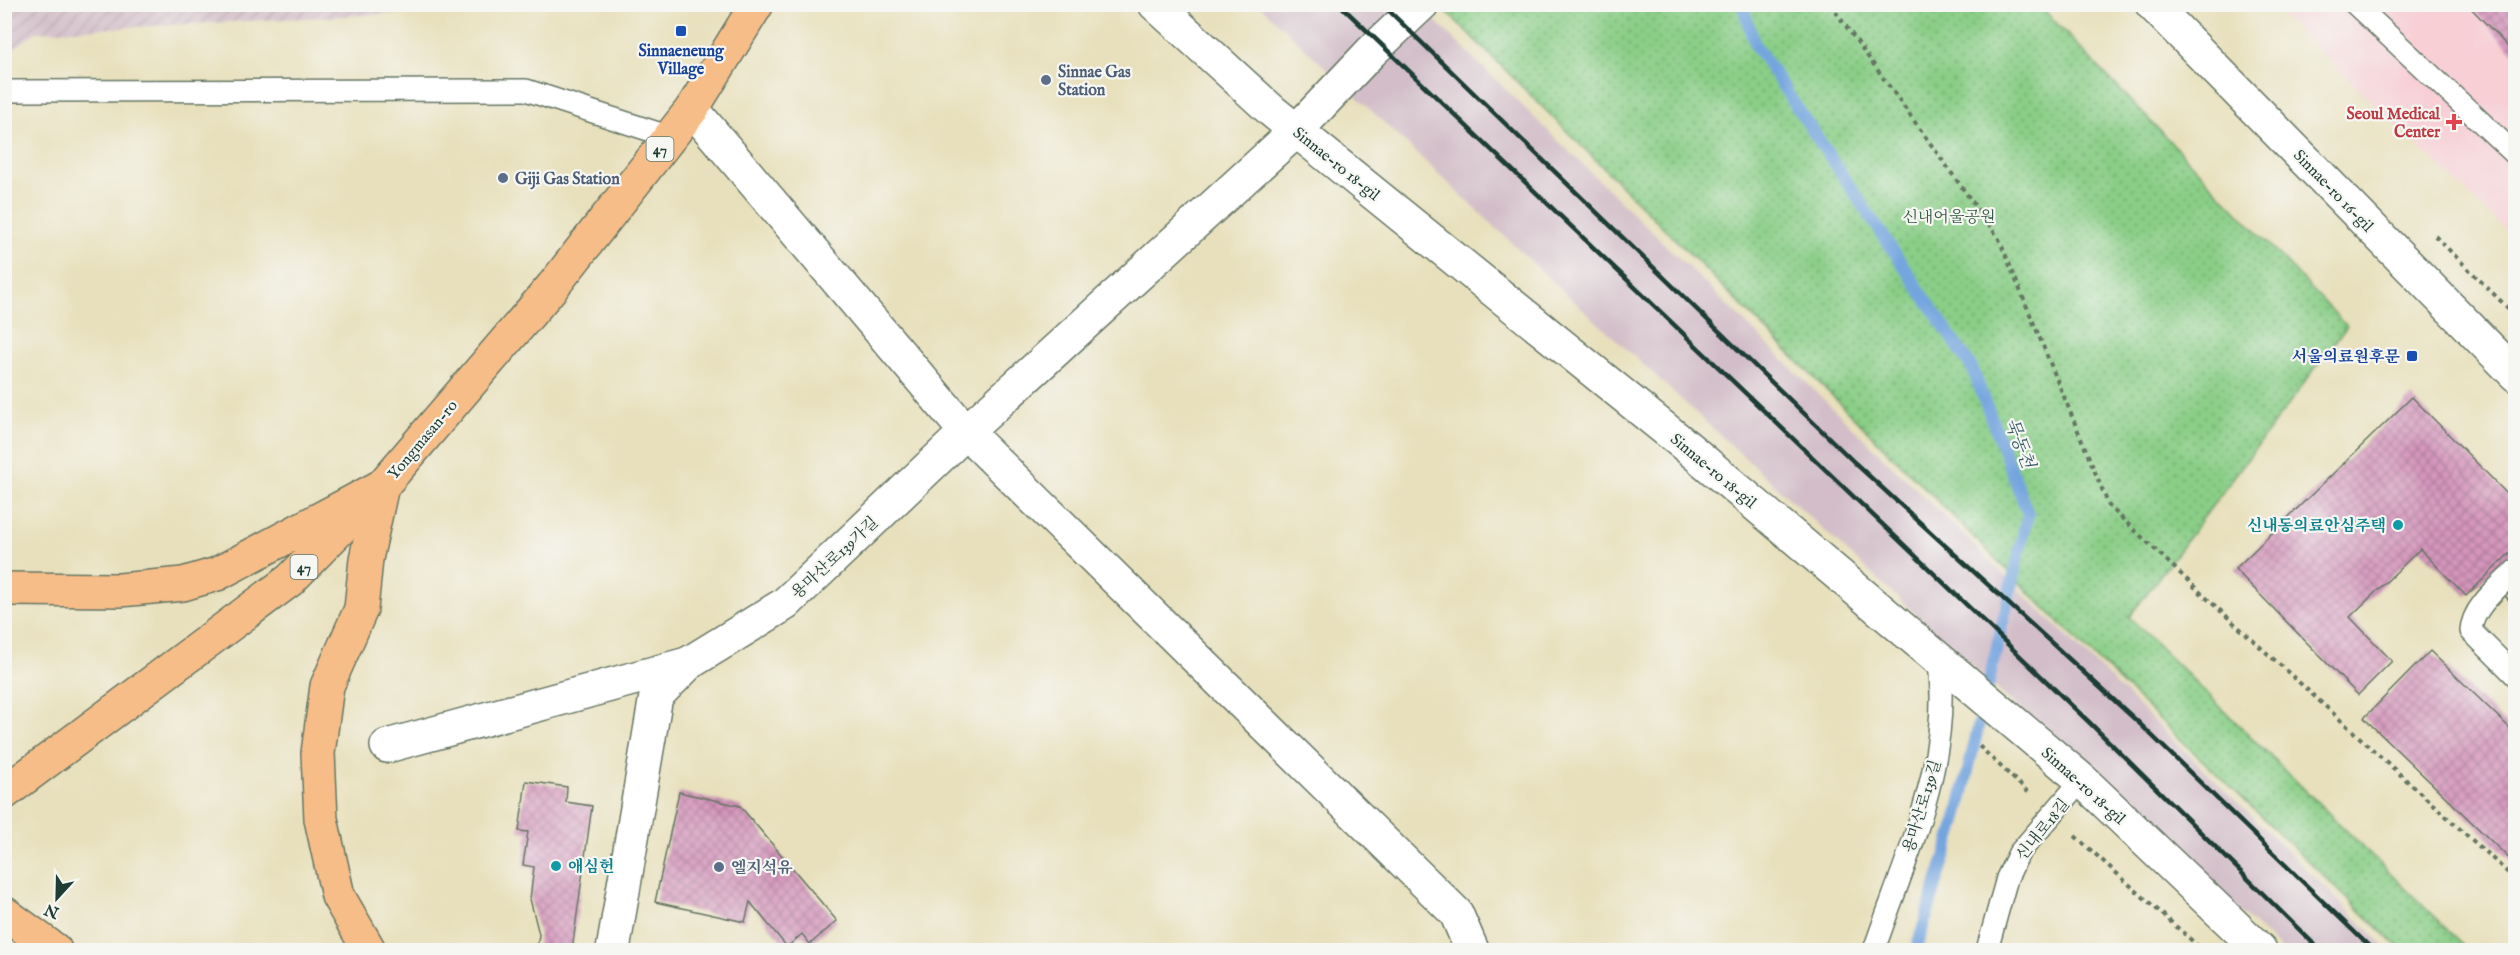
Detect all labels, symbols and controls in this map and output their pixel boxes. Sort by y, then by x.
marker: Sinnaeneung Village [674,24,688,38]
place label: Sinnaeneung Village [638,42,725,80]
place label: Sinnae Gas Station [1058,63,1131,101]
marker: Sinnae Gas Station [1039,73,1053,87]
place label: Seoul Medical Center [2347,105,2441,143]
marker: Seoul Medical Center [2445,113,2463,131]
street label: Sinnae-ro 18-gil [1288,123,1384,206]
road number: 47 [646,137,674,161]
street label: Sinnae-ro 16-gil [2288,146,2377,237]
place label: Giji Gas Station [515,170,620,190]
marker: Giji Gas Station [496,171,510,185]
park label: 신내어울공원 [1903,208,1995,228]
place label: 서울의료원후문 [2292,347,2401,368]
marker: 서울의료원후문 [2405,349,2419,363]
street label: Yongmasan-ro [384,396,463,484]
water label: 묵동천 [1999,415,2039,474]
street label: Sinnae-ro 18-gil [1666,430,1760,514]
street label: 용마산로139가길 [788,513,883,604]
place label: 신내동의료안심주택 [2247,516,2386,537]
marker: 신내동의료안심주택 [2391,518,2405,532]
road number: 47 [290,555,318,579]
street label: Sinnae-ro 18-gil [2037,744,2129,830]
street label: 용마산로139길 [1899,758,1947,856]
street label: 신내로18길 [2012,795,2075,865]
place label: 애심헌 [568,857,614,878]
place label: 엘지석유 [731,858,793,879]
marker: 애심헌 [549,859,563,873]
marker: 엘지석유 [712,860,726,874]
north arrow [27,868,87,928]
text: N [42,898,63,922]

